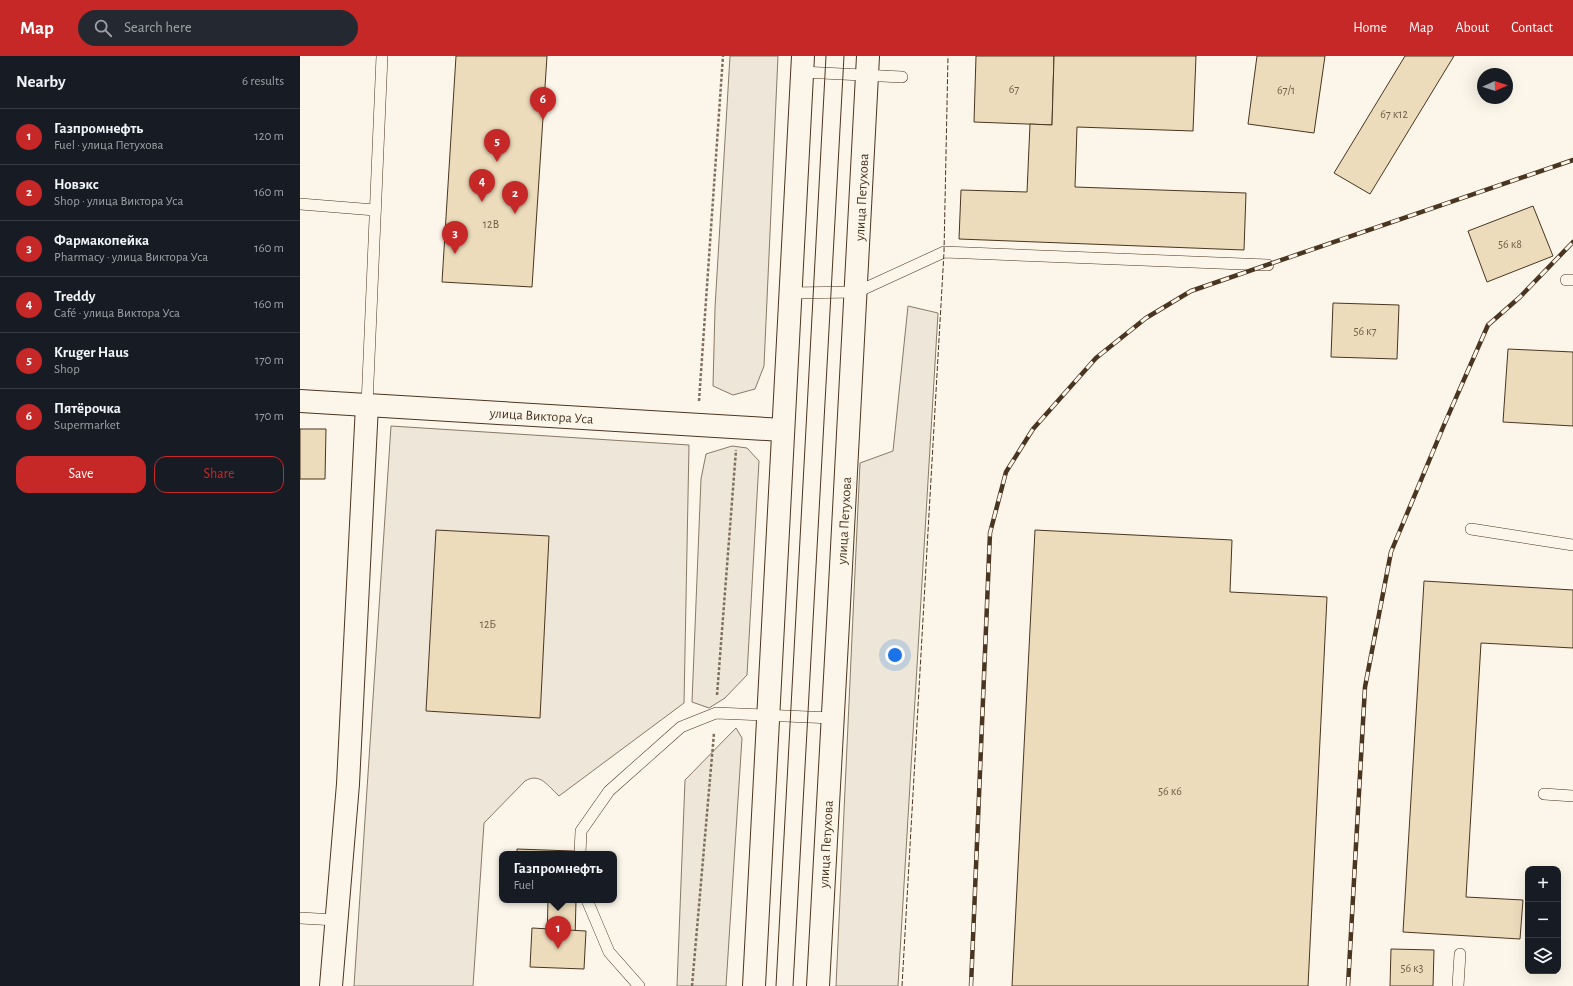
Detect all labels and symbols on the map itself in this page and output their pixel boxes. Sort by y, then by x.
north arrow [1477,68,1513,104]
house number: 67 [1009,83,1019,95]
house number: 67/1 [1277,84,1295,96]
pin: 6 [530,87,556,120]
house number: 67 к12 [1380,108,1408,120]
pin: 5 [484,129,510,162]
street label: улица Петухова [853,153,871,242]
pin: 4 [469,169,495,202]
pin: 2 [502,181,528,214]
house number: 12В [483,218,499,230]
pin: 3 [442,221,468,254]
house number: 56 к8 [1498,238,1522,250]
house number: 56 к7 [1353,325,1377,337]
street label: улица Виктора Уса [488,406,594,427]
street label: улица Петухова [835,476,854,566]
house number: 12Б [480,618,496,630]
your location [885,645,905,665]
house number: 56 к6 [1158,785,1182,797]
street label: улица Петухова [817,800,836,889]
pin: 1 [545,916,571,949]
house number: 56 к3 [1400,962,1424,974]

